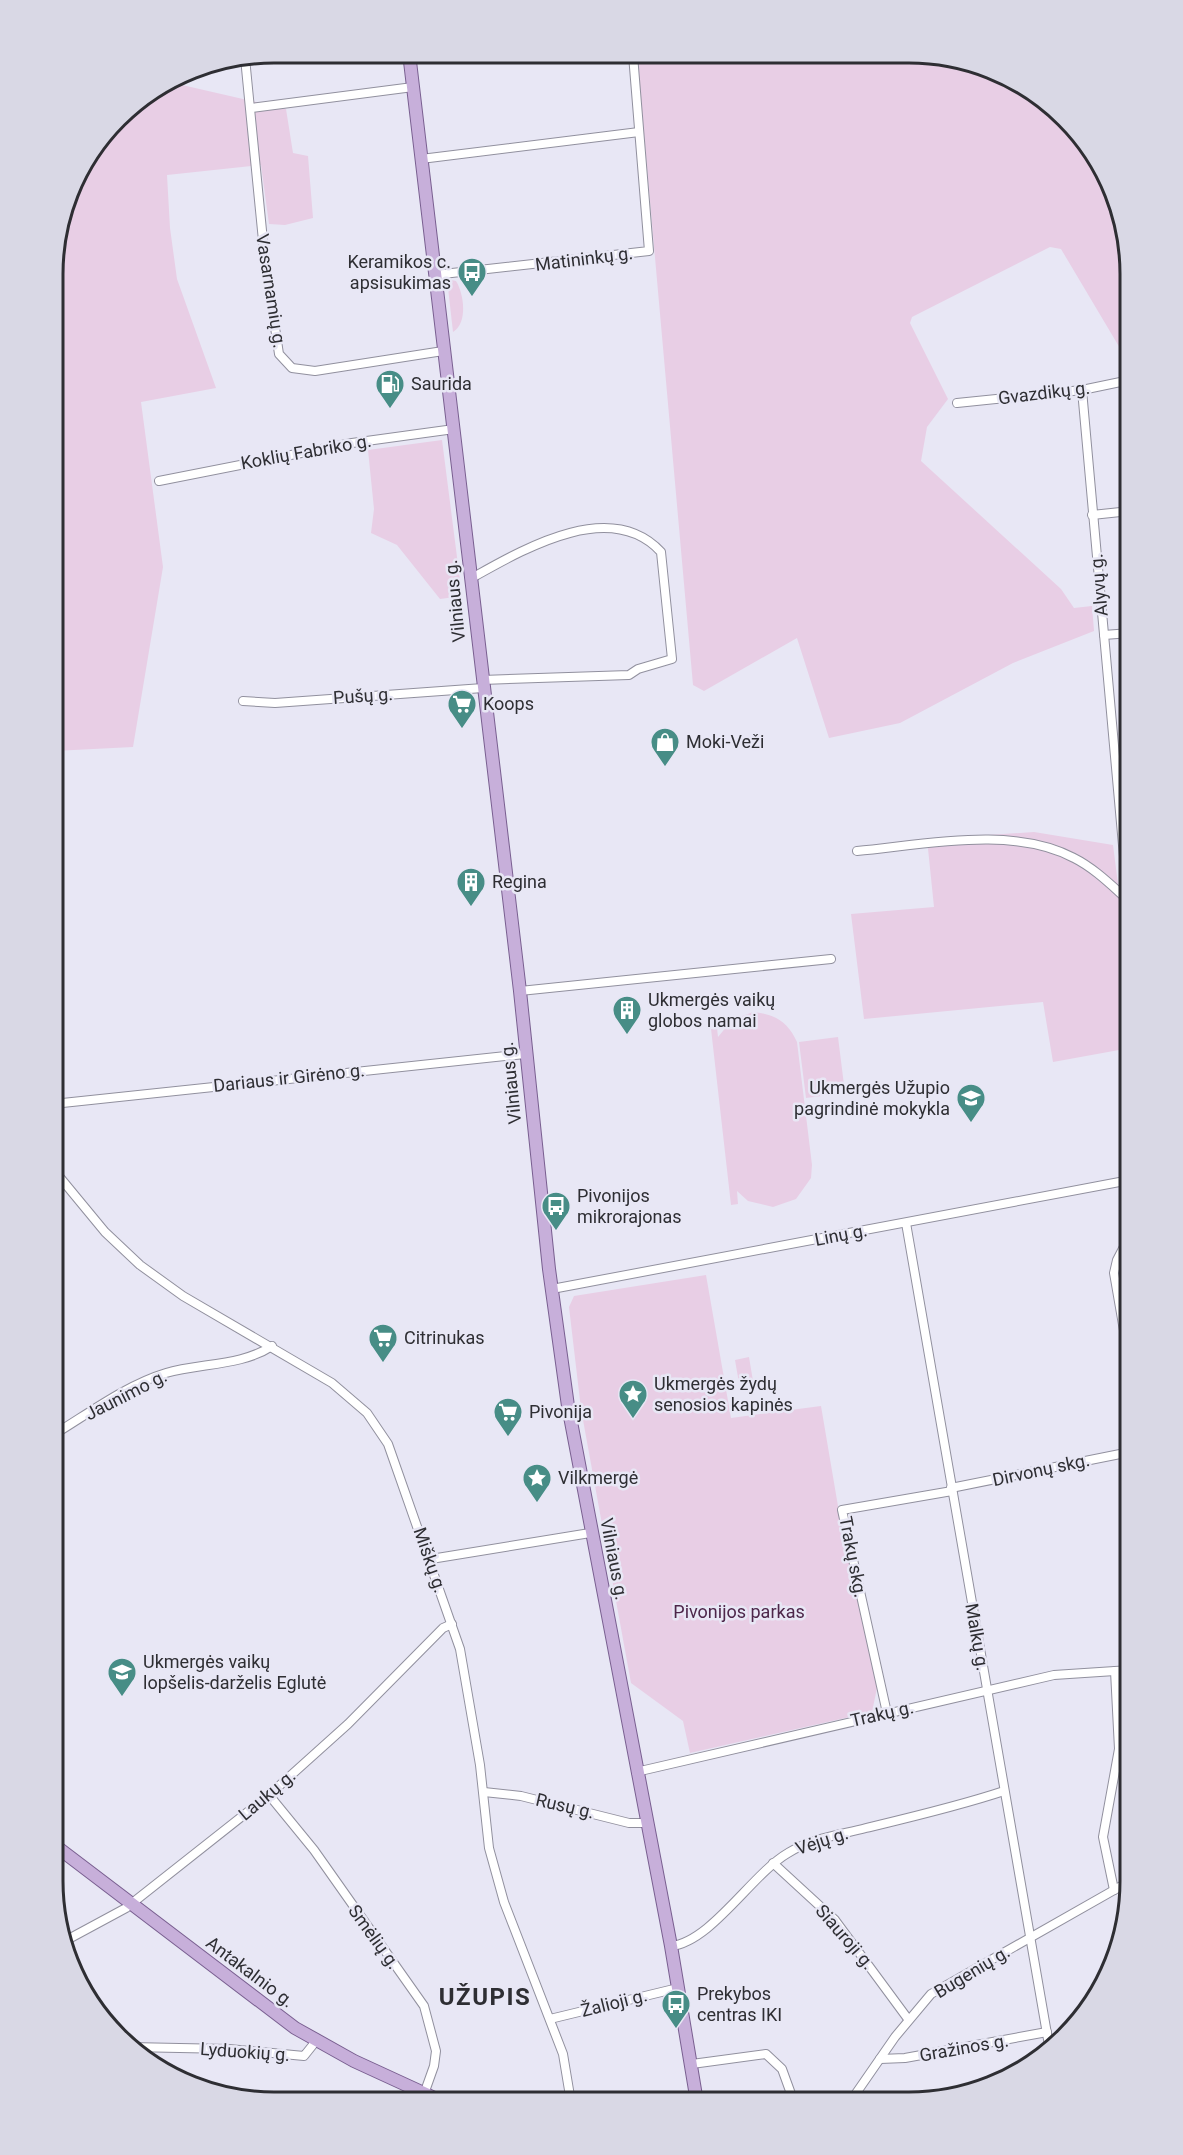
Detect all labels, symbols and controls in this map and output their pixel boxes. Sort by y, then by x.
street label: Vasarnamių g. [252,232,291,349]
street label: Matininkų g. [534,242,634,275]
place label: Keramikos c. apsisukimas [347,251,451,293]
bus stop icon: Keramikos c. apsisukimas [456,256,488,298]
fuel station icon: Saurida [374,368,406,410]
place label: Saurida [411,373,472,394]
street label: Gvazdikų g. [997,376,1091,409]
street label: Koklių Fabriko g. [239,430,373,473]
street label: Alyvų g. [1085,553,1112,617]
street label: Vilniaus g. [440,559,469,643]
street label: Pušų g. [332,683,394,708]
supermarket icon: Koops [446,688,478,730]
place label: Koops [483,693,534,714]
shop icon: Moki-Veži [649,726,681,768]
place label: Moki-Veži [686,731,764,752]
building icon: Regina [455,866,487,908]
place label: Regina [492,871,547,892]
place label: Ukmergės vaikų globos namai [648,989,775,1031]
building icon: Ukmergės vaikų globos namai [611,994,643,1036]
street label: Vilniaus g. [496,1041,525,1125]
street label: Dariaus ir Girėno g. [212,1059,366,1096]
place label: Ukmergės Užupio pagrindinė mokykla [794,1077,950,1119]
school or university icon: Ukmergės Užupio pagrindinė mokykla [955,1082,987,1124]
place label: Pivonijos mikrorajonas [577,1185,682,1227]
bus stop icon: Pivonijos mikrorajonas [540,1190,572,1232]
street label: Linų g. [813,1219,869,1250]
supermarket icon: Citrinukas [367,1322,399,1364]
place label: Citrinukas [404,1327,485,1348]
street label: Jaunimo g. [81,1365,170,1424]
place label: Ukmergės žydų senosios kapinės [654,1373,793,1415]
place icon: Ukmergės žydų senosios kapinės [617,1378,649,1420]
supermarket icon: Pivonija [492,1396,524,1438]
place label: Pivonija [529,1401,592,1422]
street label: Dirvonų skg. [990,1449,1091,1490]
place icon: Vilkmergė [521,1462,553,1504]
place label: Vilkmergė [558,1467,638,1488]
street label: Trakų skg. [835,1515,872,1599]
street label: Vilniaus g. [596,1516,633,1602]
street label: Miškų g. [410,1524,451,1595]
park label: Pivonijos parkas [673,1601,805,1622]
street label: Malkų g. [961,1601,994,1672]
place label: Ukmergės vaikų lopšelis-darželis Eglutė [143,1651,326,1693]
school or university icon: Ukmergės vaikų lopšelis-darželis Eglutė [106,1656,138,1698]
street label: Trakų g. [848,1696,915,1731]
street label: Laukų g. [234,1765,299,1824]
street label: Rusų g. [534,1789,596,1822]
street label: Vėjų g. [793,1822,851,1859]
street label: Siauroji g. [812,1900,879,1973]
street label: Smėlių g. [344,1901,405,1973]
street label: Antakalnio g. [202,1932,298,2011]
street label: Bugenių g. [930,1941,1013,2002]
district label: UŽUPIS [439,1983,531,2011]
place label: Prekybos centras IKI [697,1983,782,2025]
street label: Žalioji g. [579,1984,649,2021]
bus stop icon: Prekybos centras IKI [660,1988,692,2030]
street label: Gražinos g. [918,2029,1010,2066]
street label: Lyduokių g. [199,2038,291,2065]

